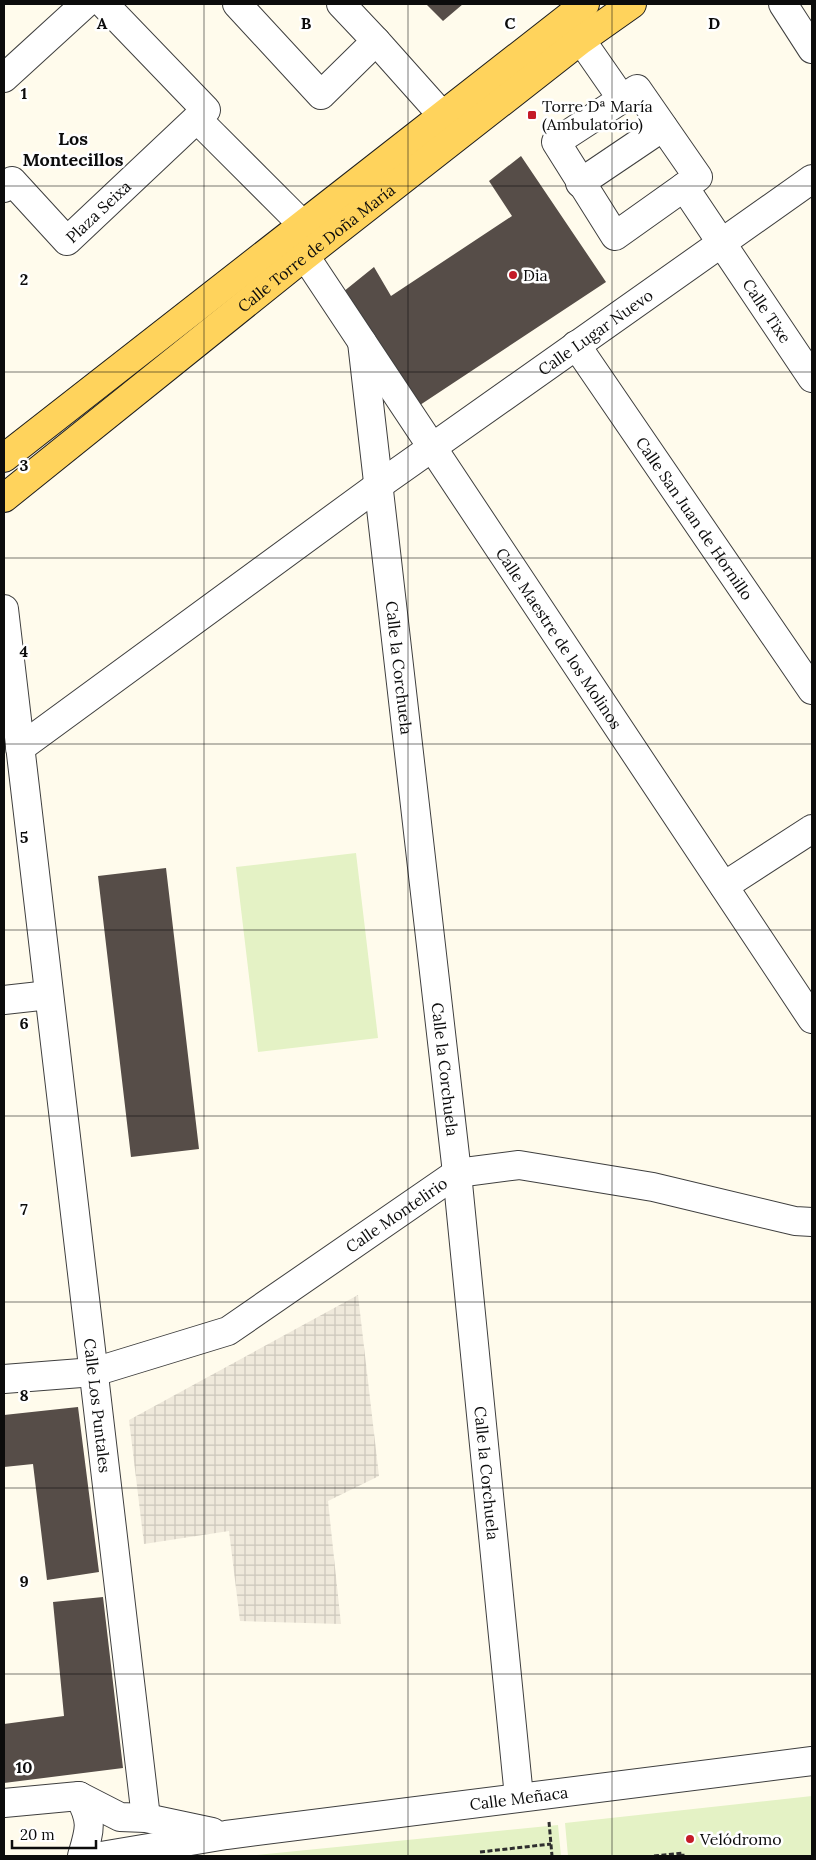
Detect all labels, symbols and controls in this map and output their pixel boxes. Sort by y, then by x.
text: A [97,13,108,33]
text: B [301,13,312,33]
text: C [504,13,516,33]
text: D [708,13,720,33]
text: 1 [21,83,27,103]
place label: Torre Dª María (Ambulatorio) [542,96,653,135]
marker: Torre Dª María (Ambulatorio) [526,109,538,121]
district label: Los Montecillos [22,127,124,171]
street label: Plaza Seixa [62,176,135,247]
street label: Calle Torre de Doña María [233,179,399,316]
place label: Dia [523,265,548,285]
text: 2 [20,269,28,289]
marker: Dia [507,269,519,281]
street label: Calle Tixe [738,275,796,347]
street label: Calle Lugar Nuevo [534,285,657,379]
street label: Calle San Juan de Hornillo [632,433,757,604]
text: 3 [20,455,29,475]
street label: Calle Maestre de los Molinos [492,544,626,733]
street label: Calle la Corchuela [382,600,417,736]
text: 4 [20,641,29,661]
text: 5 [20,827,29,847]
street label: Calle la Corchuela [428,1001,463,1137]
text: 6 [19,1013,29,1033]
street label: Calle Montelirio [342,1173,451,1257]
text: 7 [20,1199,28,1219]
street label: Calle Los Puntales [80,1337,115,1474]
text: 8 [19,1385,29,1405]
street label: Calle la Corchuela [470,1405,503,1541]
text: 9 [19,1571,29,1591]
text: 10 [16,1757,32,1777]
street label: Calle Meñaca [469,1782,569,1814]
scale bar [12,1818,96,1850]
text: 20 m [20,1825,55,1844]
place label: Velódromo [699,1829,782,1849]
marker: Velódromo [684,1833,696,1845]

